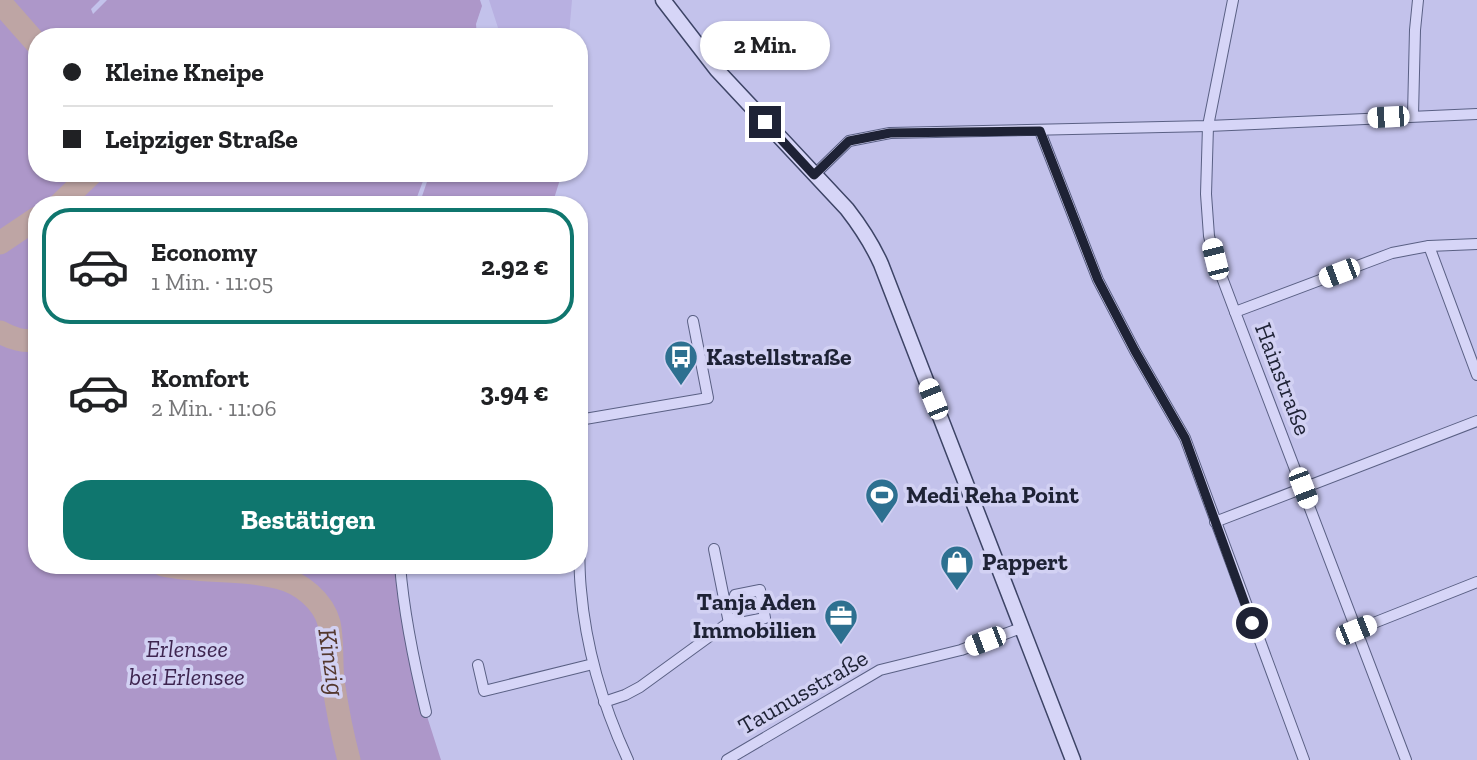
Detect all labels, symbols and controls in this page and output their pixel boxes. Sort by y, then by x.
callout: 2 Min. [700,20,830,69]
text: 2 Min. [734,31,796,59]
text: Kleine Kneipe [105,56,264,88]
car [1367,105,1410,129]
route end [749,106,781,138]
text: Leipziger Straße [105,123,298,155]
icon: car [67,235,130,298]
text: Economy [151,236,257,268]
car [1200,236,1231,282]
text: 2.92 € [481,250,549,282]
car [1316,256,1363,290]
text: 1 Min. · 11:05 [151,268,273,296]
street label: Hainstraße [1249,319,1318,439]
bus stop icon: Kastellstraße [662,338,700,387]
place label: Kastellstraße [706,342,852,371]
icon: car [67,361,130,424]
text: Komfort [151,362,249,394]
text: 3.94 € [480,376,549,408]
car [916,376,951,422]
text: 2 Min. · 11:06 [151,394,277,422]
car [1286,465,1321,511]
sports icon: Medi Reha Point [863,476,901,525]
button: Bestätigen [63,480,553,560]
place label: Medi Reha Point [906,480,1079,509]
shop icon: Pappert [938,543,976,592]
place label: Pappert [982,547,1068,576]
place label: Tanja Aden Immobilien [693,587,816,644]
office icon: Tanja Aden Immobilien [822,597,860,646]
route start [1236,607,1268,639]
car [1333,612,1380,648]
car [962,624,1009,658]
water label: Kinzig [311,626,353,699]
park label: Erlensee bei Erlensee [129,634,245,691]
street label: Taunusstraße [733,643,873,740]

